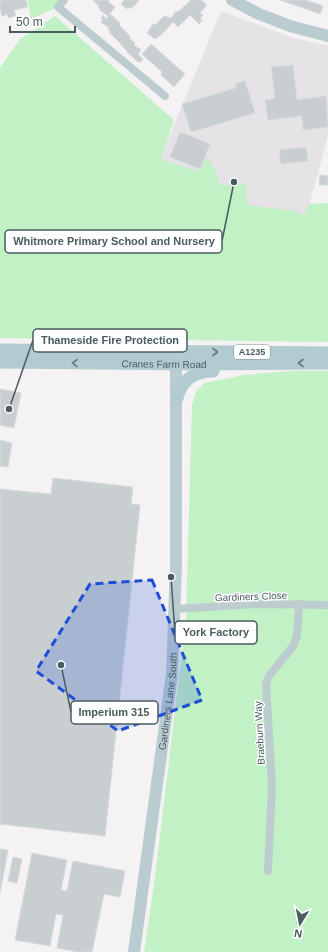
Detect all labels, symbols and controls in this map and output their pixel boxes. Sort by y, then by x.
scale bar [10,8,75,34]
text: 50 m [16,15,43,29]
callout: Whitmore Primary School and Nursery [5,230,222,253]
text: Whitmore Primary School and Nursery [13,235,216,247]
callout: Thameside Fire Protection [33,329,187,352]
text: Thameside Fire Protection [41,334,179,346]
road number: A1235 [234,345,270,359]
one-way arrow [212,348,218,356]
street label: Cranes Farm Road [121,358,207,370]
one-way arrow [72,359,78,367]
one-way arrow [298,359,304,367]
street label: Gardiners Close [215,590,288,603]
callout: York Factory [175,621,257,644]
text: York Factory [183,626,250,638]
street label: Gardiners Lane South [157,652,179,751]
callout: Imperium 315 [71,701,158,724]
street label: Braeburn Way [252,701,267,765]
text: Imperium 315 [79,706,149,718]
north arrow [280,904,320,944]
text: N [293,927,303,940]

